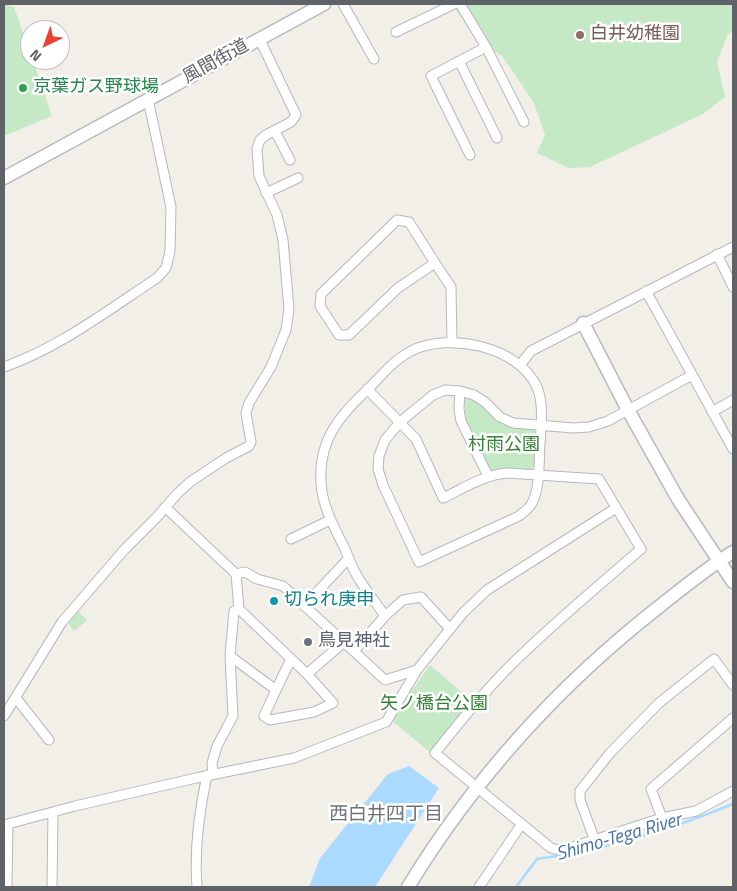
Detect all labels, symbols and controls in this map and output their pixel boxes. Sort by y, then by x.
north arrow [20,20,70,70]
place label: 白井幼稚園 [590,24,680,46]
marker: 白井幼稚園 [574,29,586,41]
street label: 風間街道 [179,35,253,89]
text: N [25,45,46,67]
place label: 京葉ガス野球場 [33,77,159,99]
marker: 京葉ガス野球場 [17,82,29,94]
park label: 村雨公園 [468,435,540,457]
place label: 切られ庚申 [284,590,374,612]
marker: 切られ庚申 [268,595,280,607]
place label: 鳥見神社 [318,631,390,653]
marker: 鳥見神社 [302,636,314,648]
park label: 矢ノ橋台公園 [380,694,488,716]
district label: 西白井四丁目 [329,804,443,826]
water label: Shimo-Tega River [554,809,684,867]

